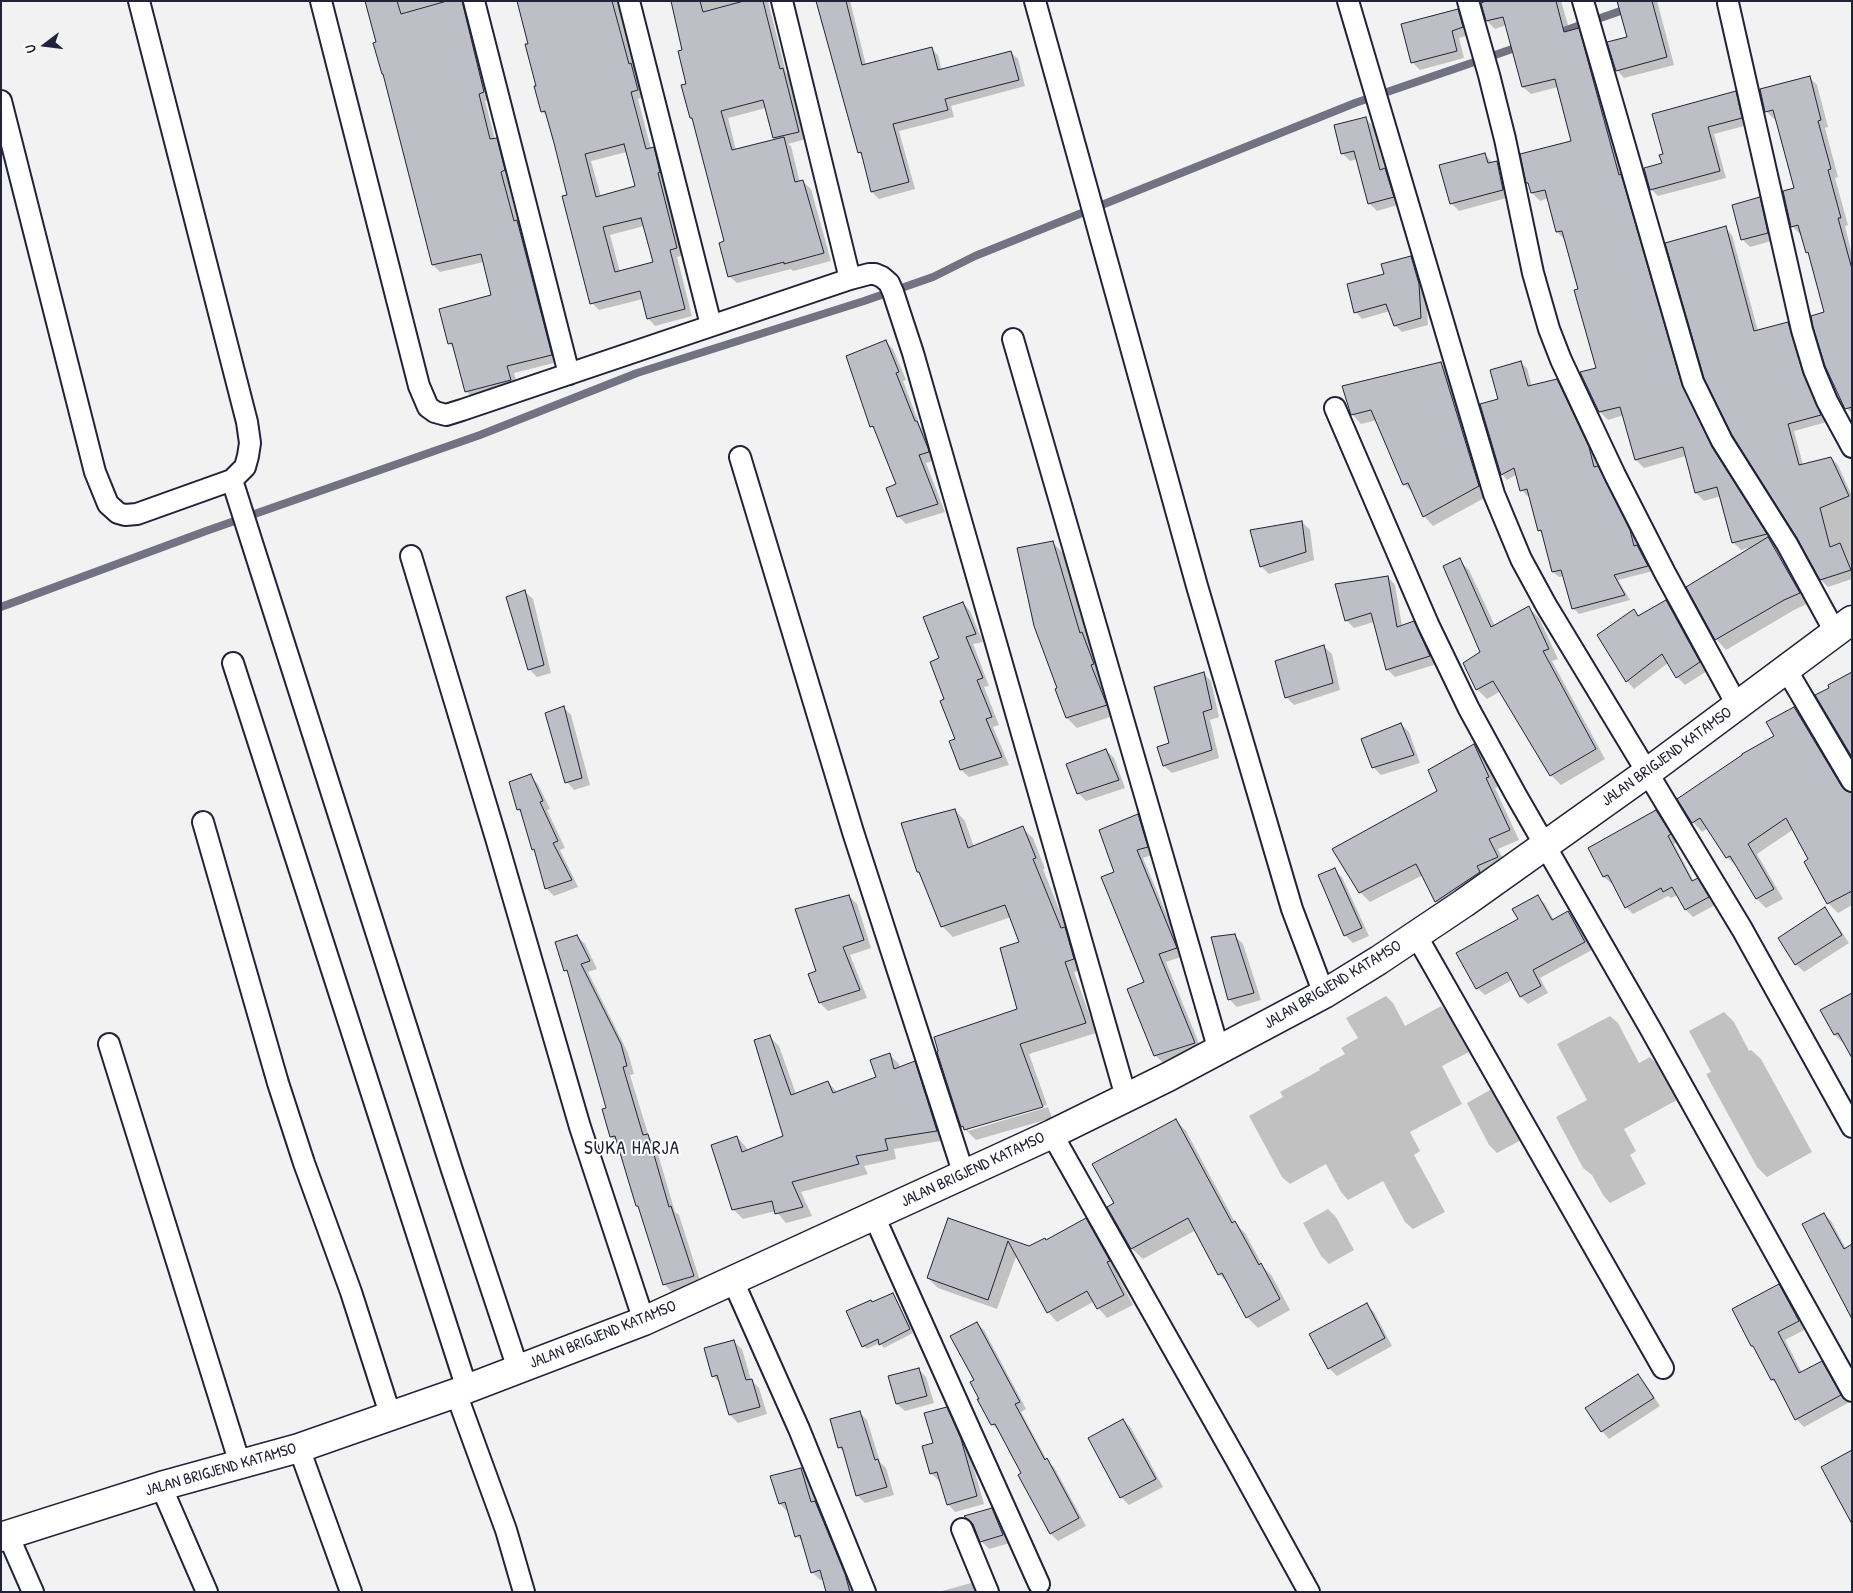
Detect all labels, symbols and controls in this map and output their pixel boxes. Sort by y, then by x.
north arrow [20,20,70,70]
text: U [20,43,40,55]
street label: JALAN BRIGJEND KATAMSO [1598,703,1736,811]
street label: JALAN BRIGJEND KATAMSO [1261,936,1405,1034]
street label: JALAN BRIGJEND KATAMSO [898,1128,1048,1212]
district label: SUKA HARJA [583,1138,681,1160]
street label: JALAN BRIGJEND KATAMSO [527,1297,679,1373]
street label: JALAN BRIGJEND KATAMSO [143,1439,299,1501]

